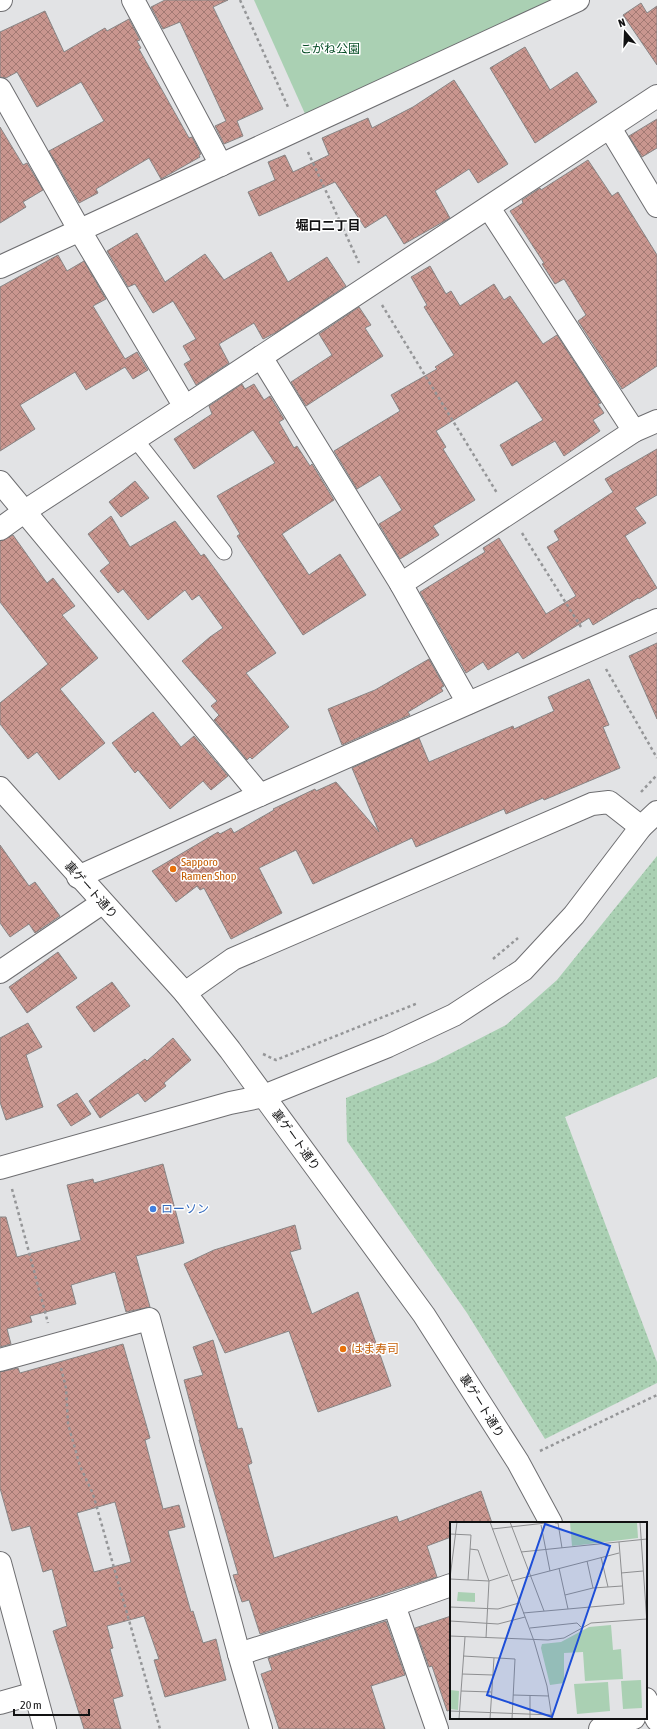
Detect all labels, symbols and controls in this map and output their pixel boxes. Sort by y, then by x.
north arrow [605,12,645,52]
text: N [617,16,627,29]
park label: こがね公園 [300,42,360,56]
district label: 堀口二丁目 [295,218,361,233]
place label: Sapporo Ramen Shop [181,855,237,883]
street label: 裏ゲート通り [62,859,120,921]
marker: Sapporo Ramen Shop [168,864,178,874]
street label: 裏ゲート通り [269,1107,323,1173]
place label: ローソン [161,1202,209,1216]
marker: ローソン [148,1204,158,1214]
place label: はま寿司 [351,1342,399,1356]
marker: はま寿司 [338,1344,348,1354]
street label: 裏ゲート通り [457,1372,507,1440]
inset map [450,1522,647,1719]
scale bar [14,1691,89,1717]
text: 20 m [20,1698,42,1712]

